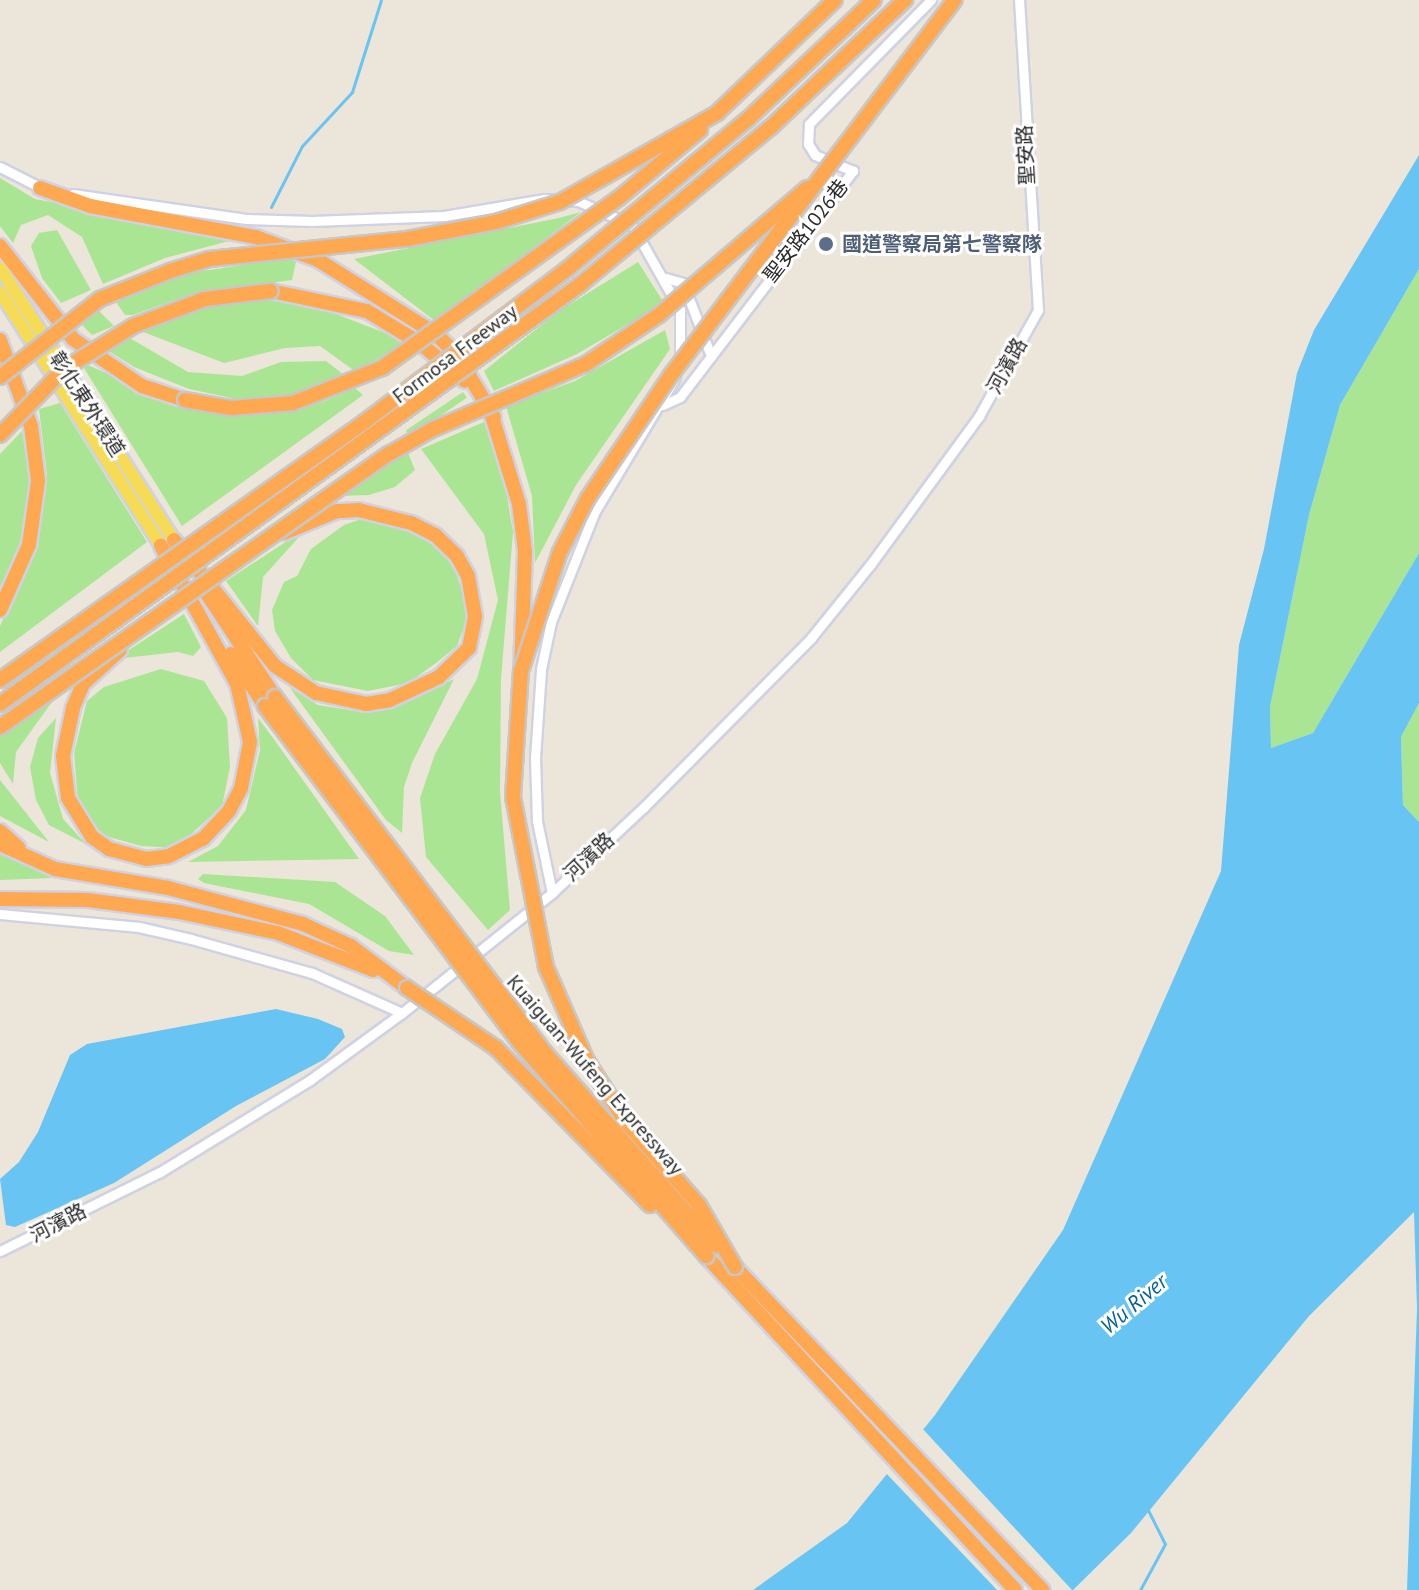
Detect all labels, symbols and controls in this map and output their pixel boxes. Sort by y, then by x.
street label: 聖安路 [1012,124,1040,186]
street label: 聖安路1026巷 [758,175,854,287]
place label: 國道警察局第七警察隊 [842,232,1042,256]
marker: 國道警察局第七警察隊 [817,235,835,253]
street label: Formosa Freeway [388,299,522,409]
street label: 河濱路 [982,334,1032,398]
street label: 彰化東外環道 [44,347,130,461]
street label: 河濱路 [559,828,619,886]
street label: Kuaiguan-Wufeng Expressway [502,970,688,1180]
street label: 河濱路 [26,1199,90,1247]
water label: Wu River [1095,1269,1173,1339]

